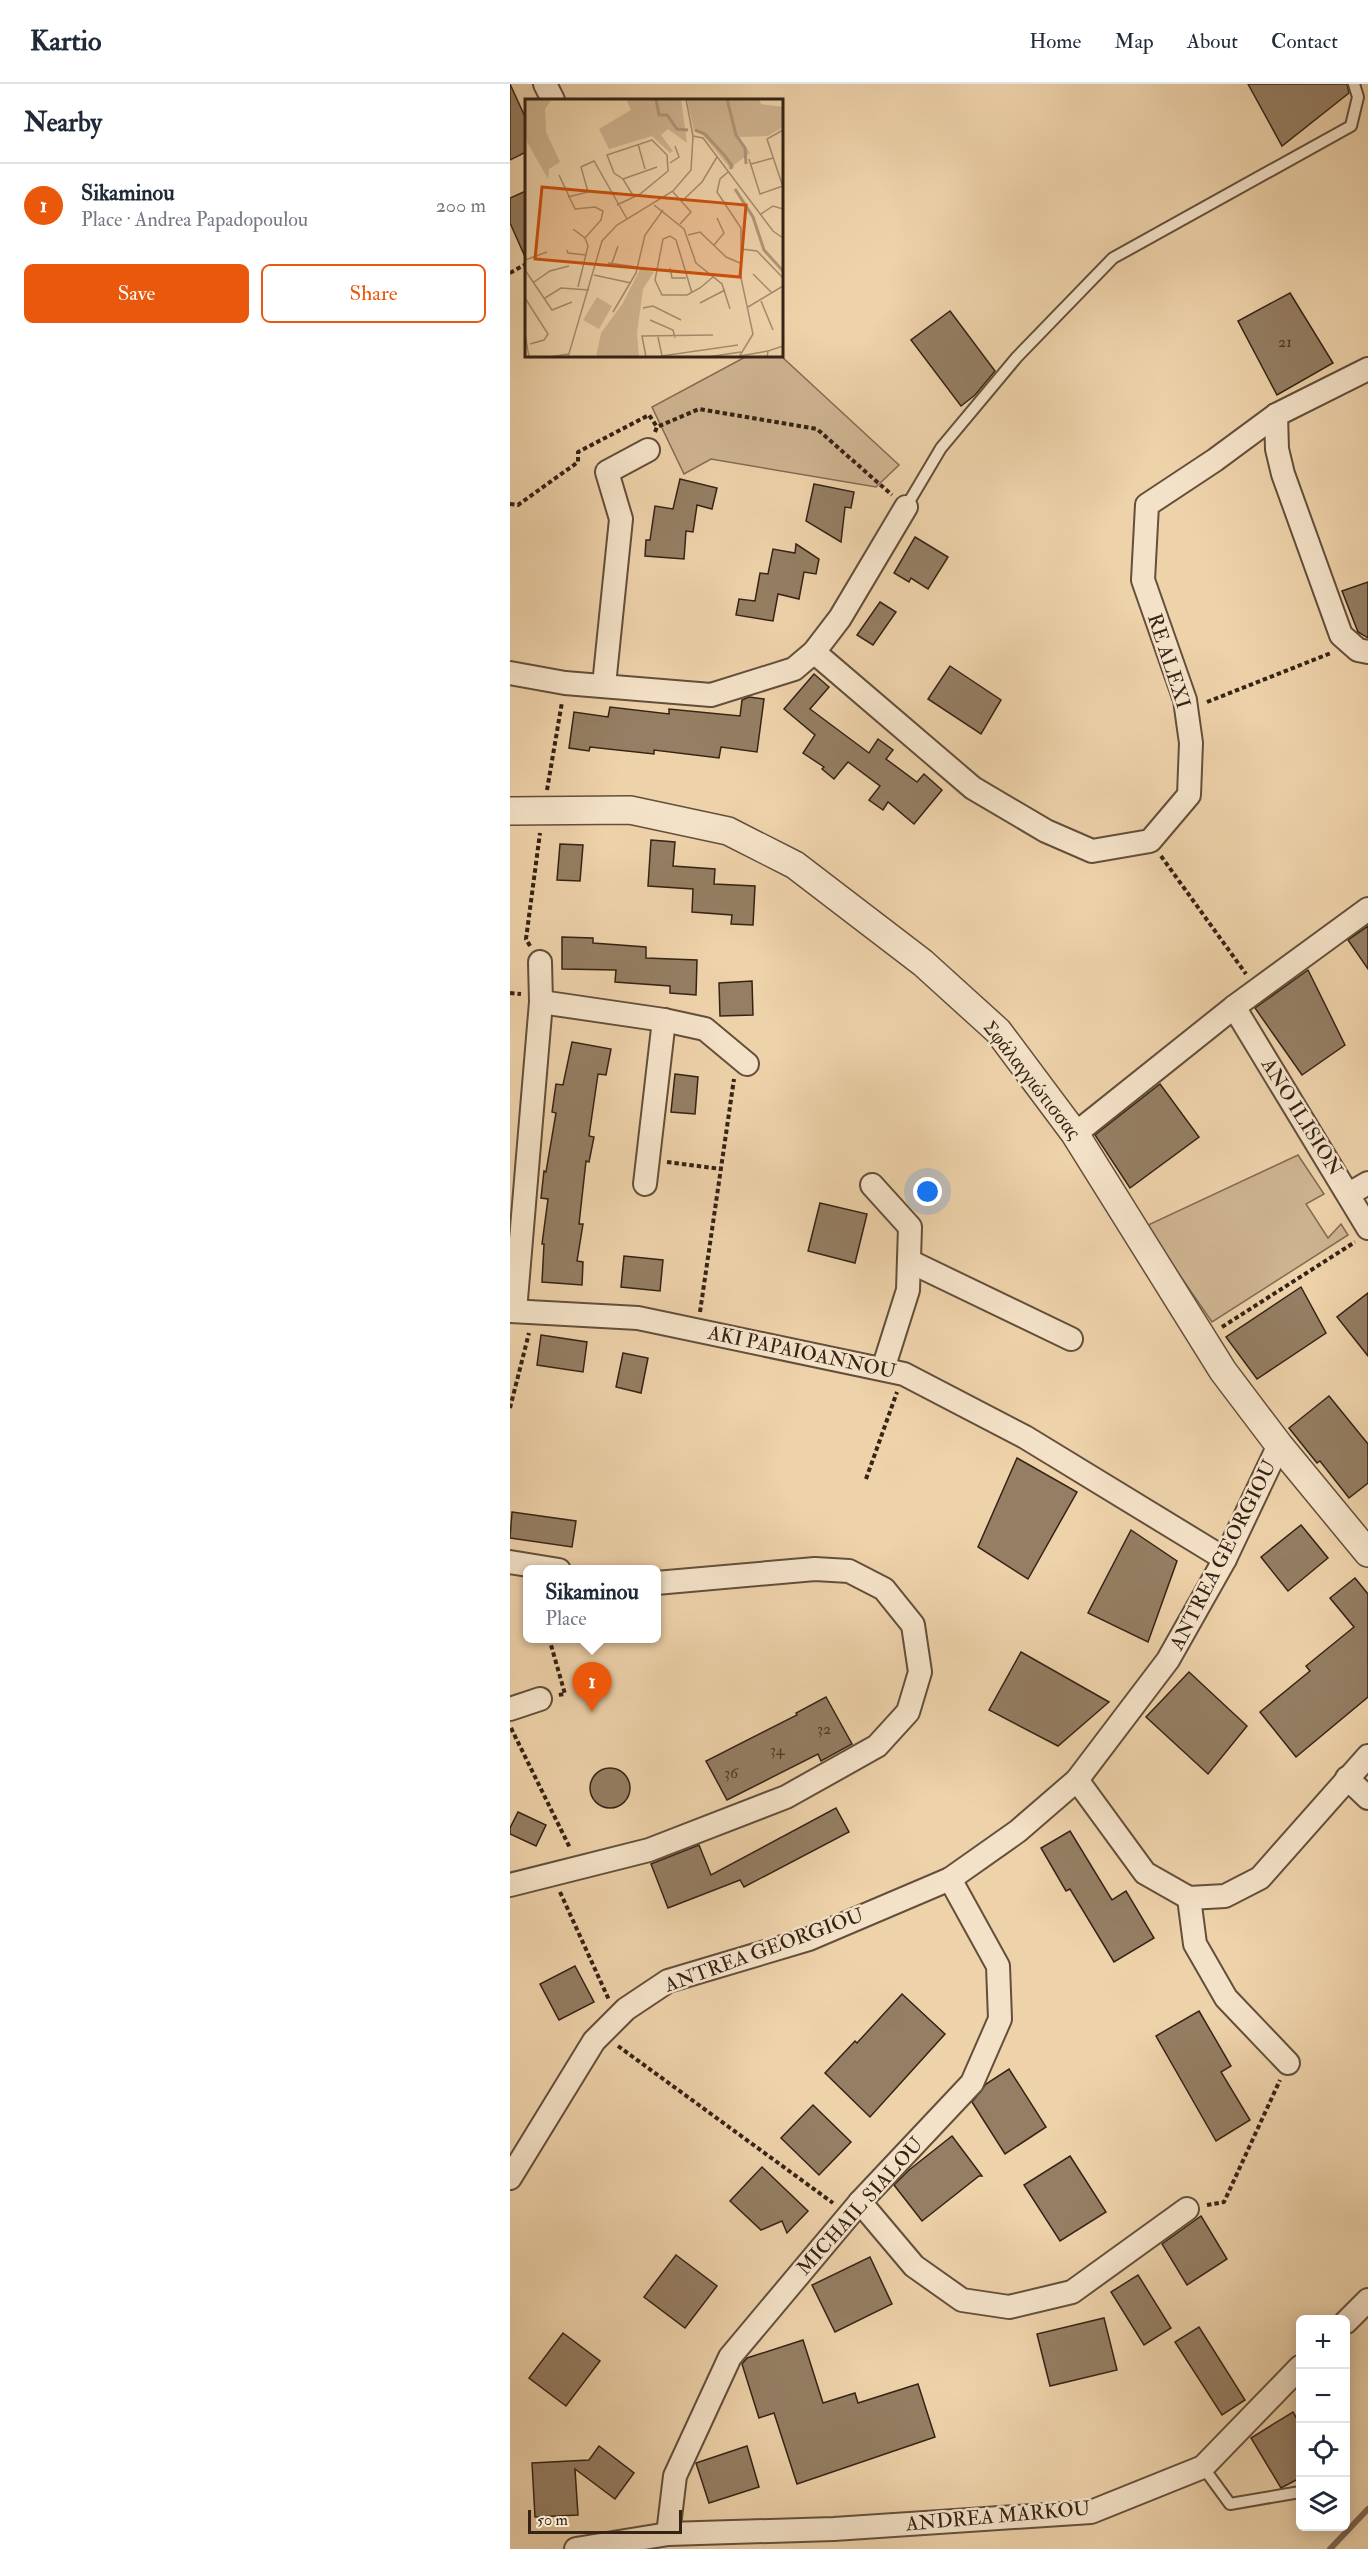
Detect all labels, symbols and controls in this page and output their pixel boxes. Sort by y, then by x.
text: Kartio [30,24,101,59]
text: Home [1029,28,1081,55]
text: Map [1114,28,1154,55]
text: About [1187,28,1238,55]
text: Contact [1271,28,1338,55]
inset map [525,99,783,357]
text: Nearby [24,107,102,139]
text: Sikaminou [81,179,175,207]
text: 1 [40,193,47,218]
text: 200 m [436,193,486,218]
text: Place · Andrea Papadopoulou [81,207,308,232]
button: Save [24,264,249,323]
button: Share [261,264,486,323]
house number: 21 [1278,332,1292,352]
street label: RE ALEXI [1142,610,1196,712]
street label: Σφάλαγγιώτισσας [978,1016,1086,1144]
street label: ANO ILISION [1255,1053,1348,1181]
your location [913,1177,942,1206]
street label: AKI PAPAIOANNOU [705,1320,899,1384]
street label: ANTREA GEORGIOU [1164,1456,1282,1655]
popup [523,1565,661,1643]
text: Sikaminou [545,1578,639,1606]
text: Place [545,1606,587,1631]
pin: 1 [572,1662,611,1712]
house number: 32 [817,1719,831,1739]
house number: 34 [770,1740,786,1760]
house number: 36 [724,1763,739,1783]
street label: ANTREA GEORGIOU [660,1902,867,1998]
street label: MICHAIL SIALOU [791,2132,929,2280]
map controls [1296,2315,1350,2531]
button: + [1296,2315,1350,2369]
button: − [1296,2369,1350,2423]
button: locate [1296,2423,1350,2477]
button: layers [1296,2477,1350,2531]
street label: ANDREA MARKOU [904,2495,1091,2537]
scale bar [528,2507,682,2534]
text: 50 m [537,2510,568,2530]

